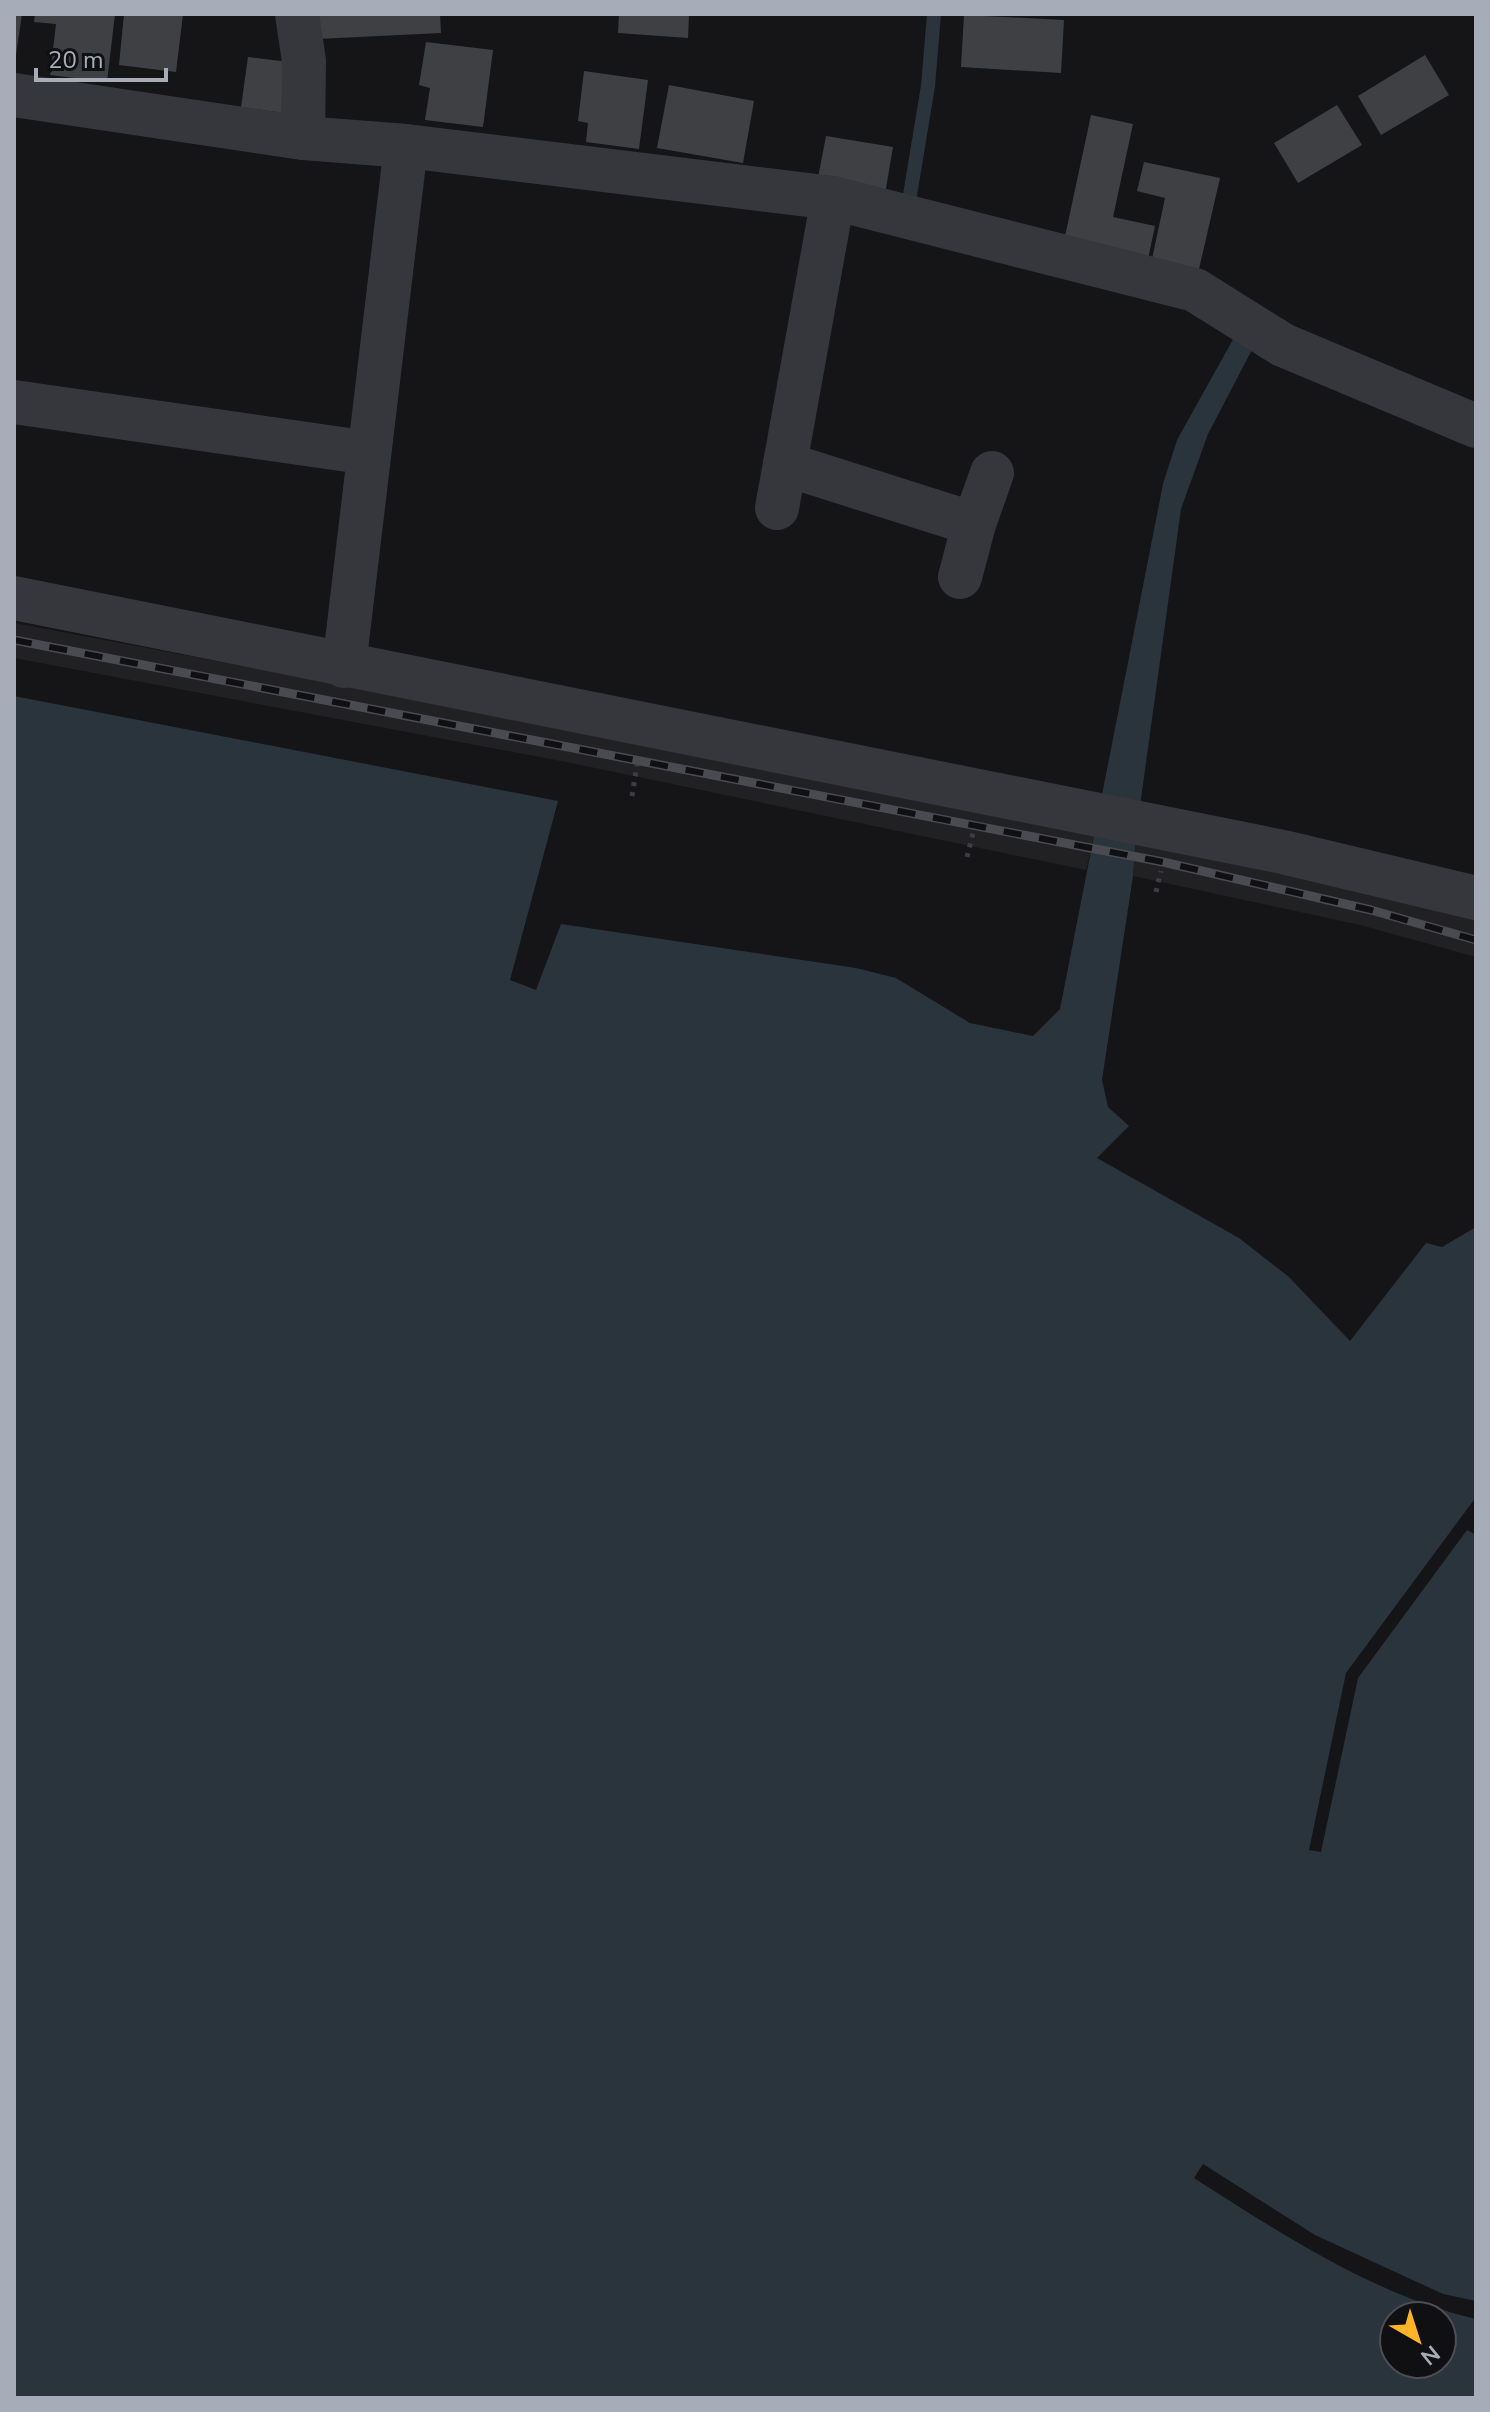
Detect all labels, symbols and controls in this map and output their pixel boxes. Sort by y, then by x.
scale bar [36,32,166,82]
text: 20 m [48,44,104,76]
north arrow [1378,2300,1458,2380]
text: N [1414,2338,1446,2372]

